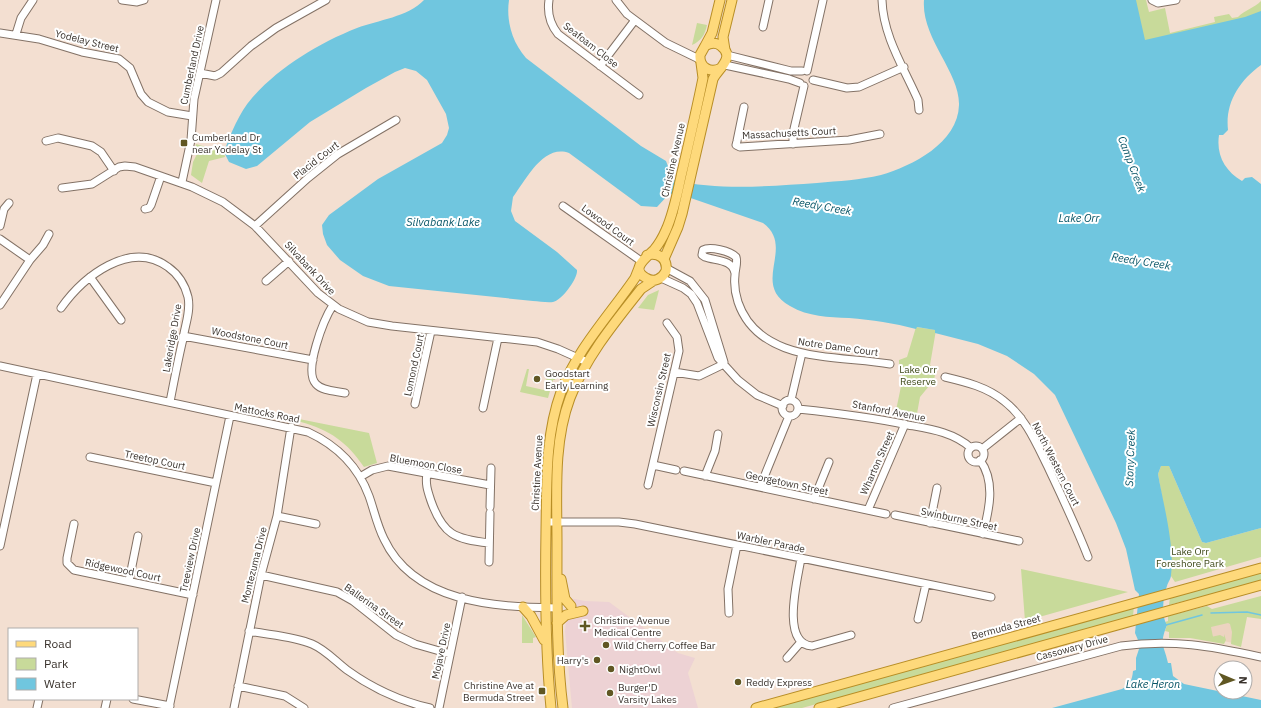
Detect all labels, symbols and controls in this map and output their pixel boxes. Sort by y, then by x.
street label: Seafoam Close [561,19,622,71]
street label: Cumberland Drive [177,24,207,106]
street label: Yodelay Street [54,27,121,55]
street label: Christine Avenue [658,121,688,198]
street label: Massachusetts Court [742,124,837,142]
place label: Cumberland Dr near Yodelay St [192,131,262,156]
water label: Camp Creek [1115,134,1149,194]
marker: Cumberland Dr near Yodelay St [179,138,189,148]
street label: Placid Court [291,138,342,182]
water label: Reedy Creek [791,194,853,218]
street label: Lowood Court [579,201,637,249]
water label: Lake Orr [1059,211,1100,225]
water label: Silvabank Lake [406,215,480,229]
street label: Silvabank Drive [282,238,339,298]
water label: Reedy Creek [1110,249,1172,273]
street label: Lakeridge Drive [160,302,184,373]
street label: Woodstone Court [211,324,290,352]
street label: Lomond Court [401,332,427,397]
street label: Notre Dame Court [797,335,879,359]
street label: Wisconsin Street [644,351,674,428]
park label: Lake Orr Reserve [899,363,937,388]
place label: Goodstart Early Learning [545,367,609,392]
marker: Goodstart Early Learning [532,374,542,384]
street label: Stanford Avenue [851,398,927,425]
street label: Mattocks Road [233,400,301,426]
street label: North Western Court [1029,420,1083,509]
street label: Wharton Street [857,429,897,497]
water label: Stony Creek [1122,429,1138,487]
street label: Christine Avenue [529,434,546,511]
street label: Treetop Court [123,447,187,473]
street label: Bluemoon Close [389,451,464,477]
street label: Georgetown Street [744,468,830,498]
street label: Swinburne Street [920,505,999,534]
street label: Montezuma Drive [238,525,270,605]
street label: Treeview Drive [177,526,203,594]
street label: Warbler Parade [736,528,807,556]
park label: Lake Orr Foreshore Park [1156,545,1225,570]
street label: Ridgewood Court [84,556,163,584]
street label: Ballerina Street [342,581,407,632]
street label: Bermuda Street [970,611,1042,642]
place label: Christine Avenue Medical Centre [594,614,670,639]
marker: Christine Avenue Medical Centre [579,620,591,632]
street label: Mojave Drive [429,621,453,680]
legend [8,628,138,700]
street label: Cassowary Drive [1035,632,1110,664]
text: Road [44,636,72,651]
place label: Wild Cherry Coffee Bar [614,639,716,652]
marker: Wild Cherry Coffee Bar [601,640,611,650]
place label: Harry's [557,654,589,667]
marker: Harry's [592,655,602,665]
text: Park [44,656,69,671]
north arrow [1213,660,1253,700]
place label: NightOwl [619,663,661,676]
marker: NightOwl [606,664,616,674]
text: Water [44,676,77,691]
place label: Reddy Express [746,676,812,689]
text: N [1236,676,1250,685]
marker: Reddy Express [733,677,743,687]
water label: Lake Heron [1126,677,1180,691]
place label: Christine Ave at Bermuda Street [463,679,534,704]
place label: Burger'D Varsity Lakes [618,681,677,706]
marker: Christine Ave at Bermuda Street [537,686,547,696]
marker: Burger'D Varsity Lakes [605,688,615,698]

